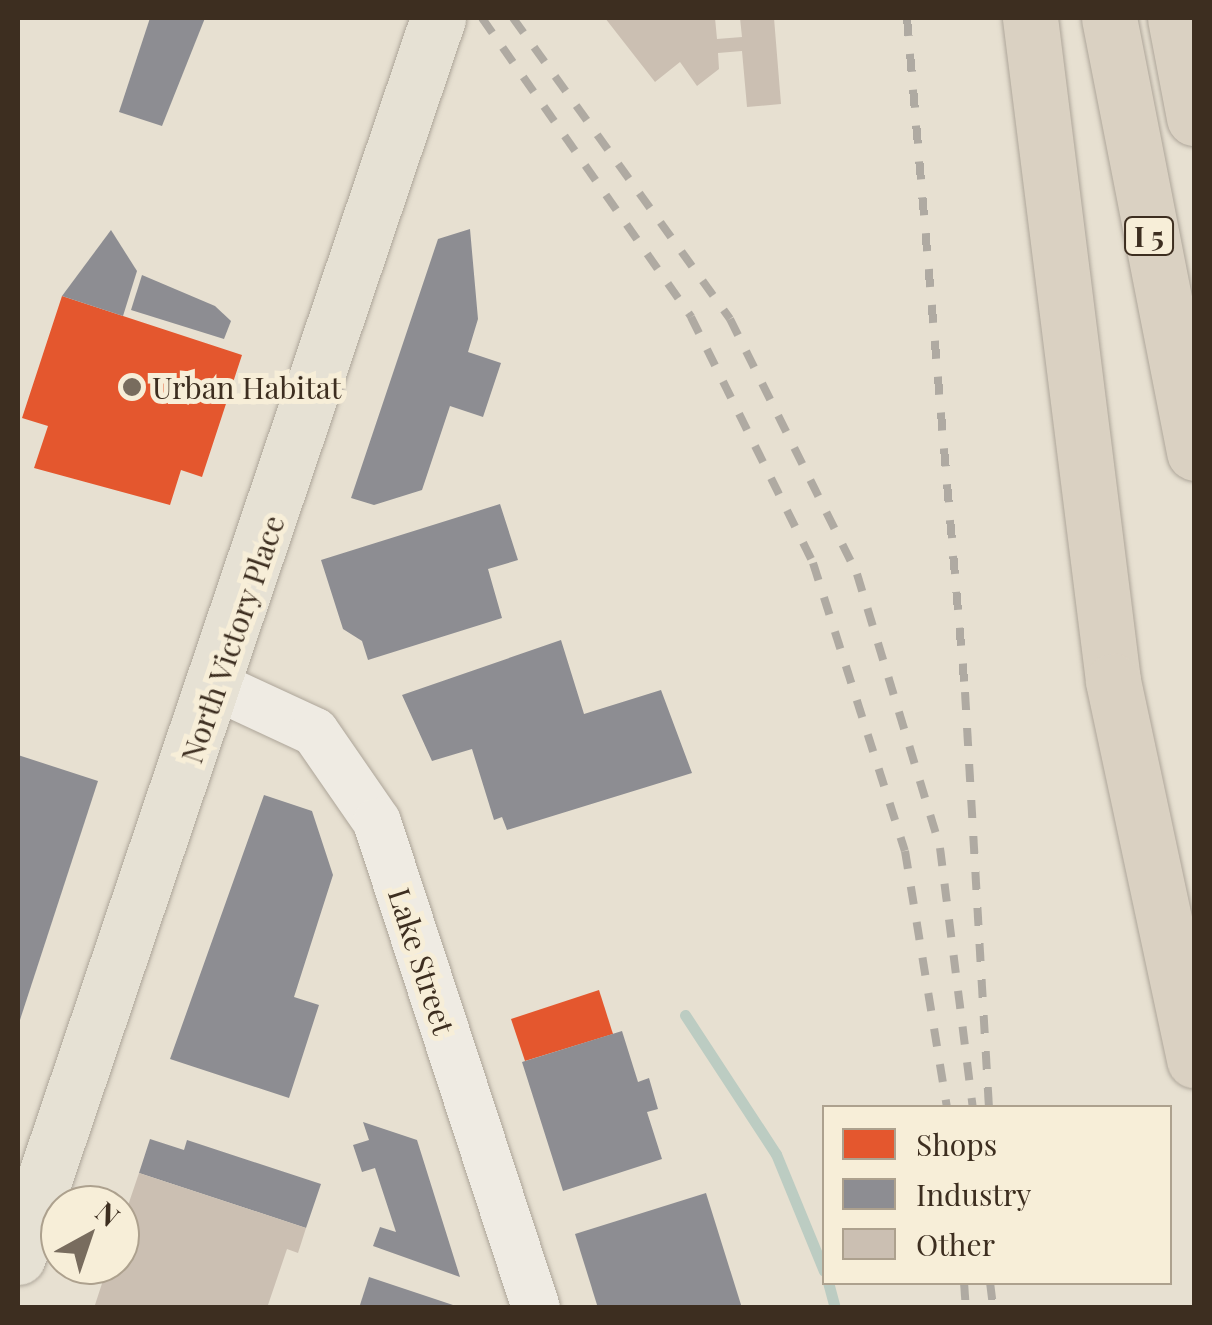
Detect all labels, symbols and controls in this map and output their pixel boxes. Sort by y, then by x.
road number: I 5 [1124,213,1174,259]
place label: Urban Habitat [152,369,341,405]
marker: Urban Habitat [121,376,143,398]
street label: North Victory Place [172,510,292,768]
street label: Lake Street [381,883,463,1039]
legend [822,1105,1172,1285]
text: Shops [916,1124,997,1164]
text: Industry [916,1174,1031,1214]
north arrow [40,1185,140,1285]
text: N [89,1192,128,1234]
text: Other [916,1224,995,1264]

